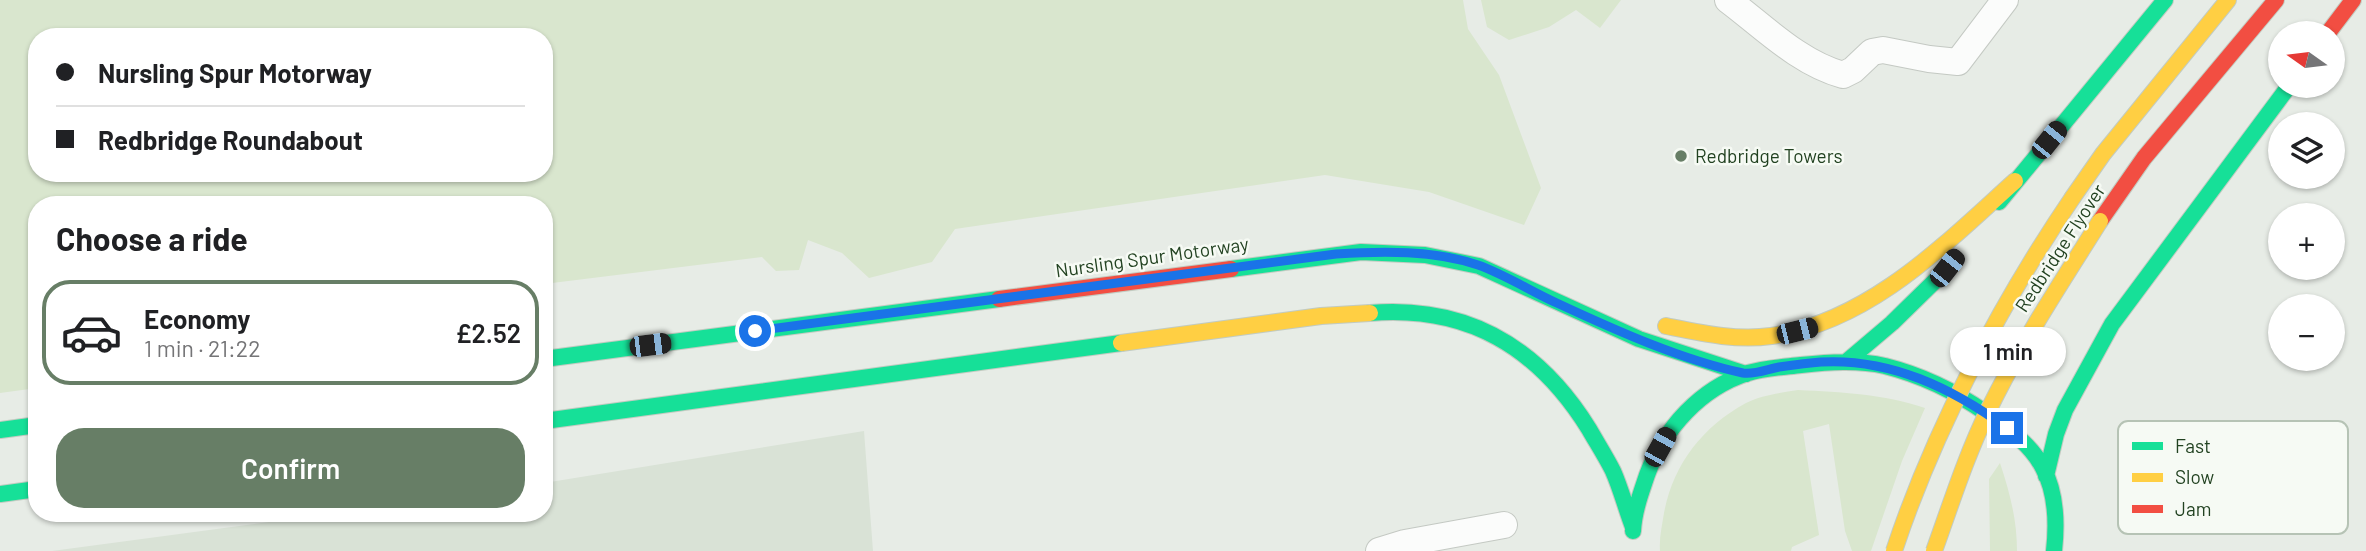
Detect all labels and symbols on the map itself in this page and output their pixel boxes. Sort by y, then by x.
north arrow [2268,21,2345,98]
car [2028,117,2071,163]
place label: Redbridge Towers [1695,144,1843,167]
marker: Redbridge Towers [1673,148,1689,164]
street label: Redbridge Flyover [2010,179,2110,316]
street label: Nursling Spur Motorway [1054,232,1250,281]
car [1926,245,1969,291]
route start [739,315,771,347]
car [1775,316,1820,346]
callout: 1 min [1949,326,2065,376]
car [628,332,673,358]
route end [1991,412,2023,444]
legend [2118,421,2348,534]
car [1641,424,1680,470]
text: Fast [2175,434,2211,457]
text: Slow [2175,465,2214,488]
text: Jam [2175,497,2211,520]

